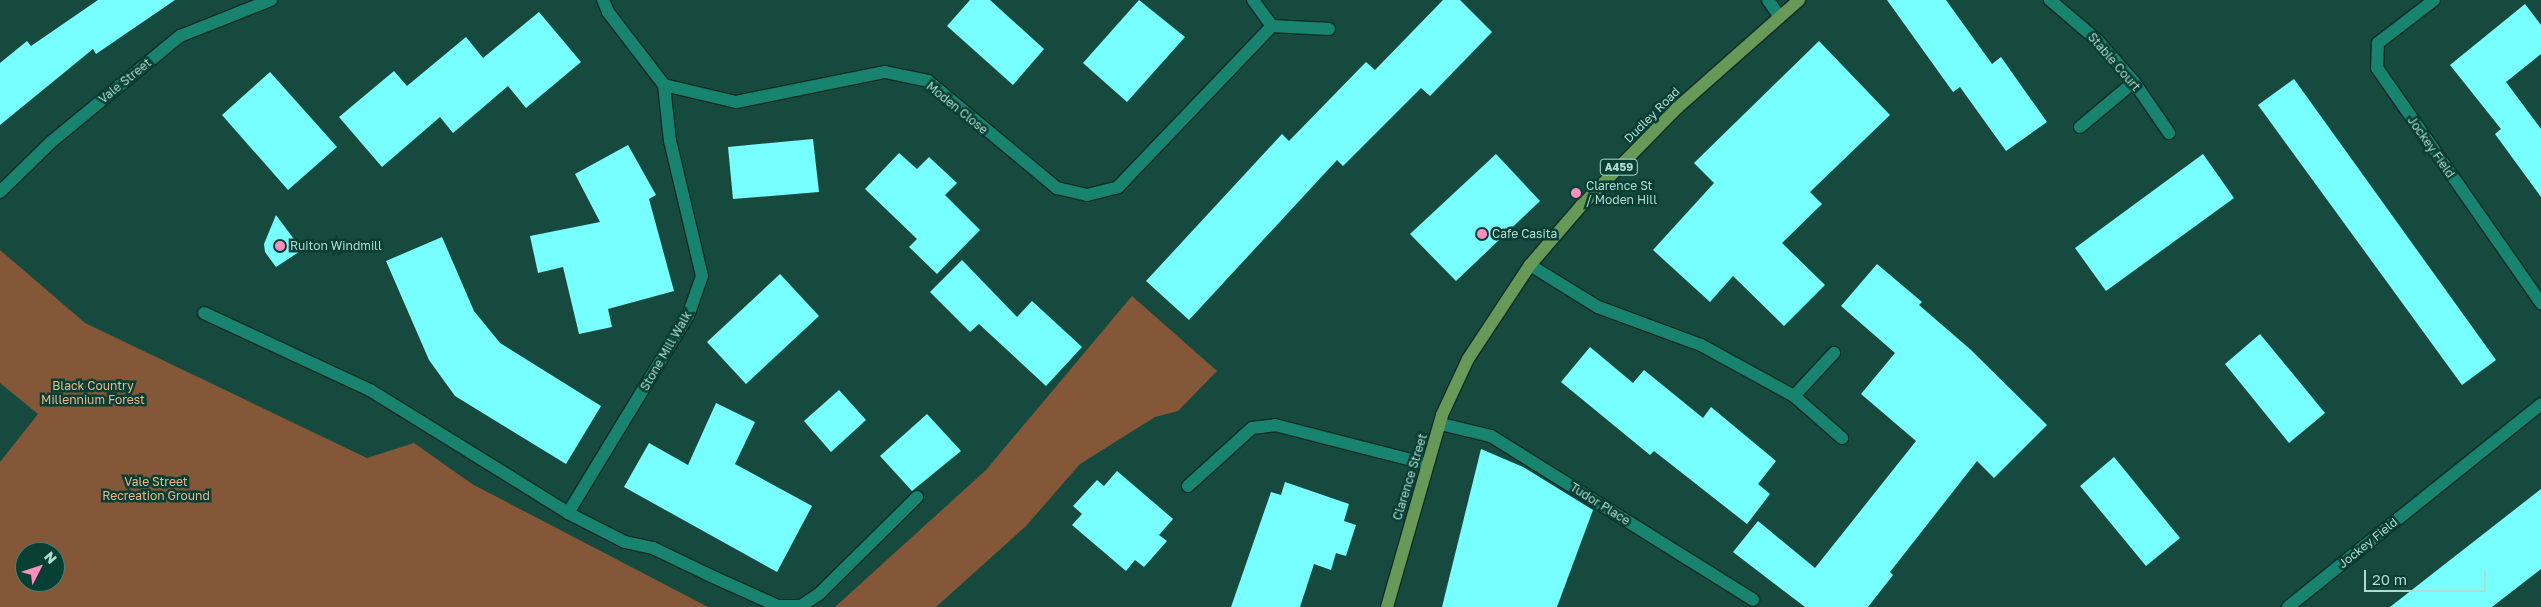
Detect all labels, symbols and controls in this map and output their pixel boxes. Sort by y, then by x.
street label: Stable Court [2085,30,2143,94]
street label: Vale Street [96,55,154,107]
street label: Moden Close [923,79,991,137]
street label: Dudley Road [1621,84,1683,146]
street label: Jockey Field [2405,113,2457,181]
road number: A459 [1599,158,1639,176]
place label: Clarence St / Moden Hill [1586,179,1657,207]
marker: Clarence St / Moden Hill [1570,187,1582,199]
place label: Cafe Casita [1492,227,1557,241]
marker: Cafe Casita [1476,228,1488,240]
place label: Ruiton Windmill [290,239,382,253]
marker: Ruiton Windmill [274,240,286,252]
street label: Stone Mill Walk [637,309,695,393]
park label: Black Country Millennium Forest [41,379,145,407]
street label: Clarence Street [1390,432,1430,522]
park label: Vale Street Recreation Ground [102,475,210,503]
street label: Tudor Place [1567,480,1633,528]
street label: Jockey Field [2336,515,2400,571]
north arrow [15,542,65,592]
text: N [41,548,61,567]
scale bar [2366,560,2488,592]
text: 20 m [2372,570,2407,588]

